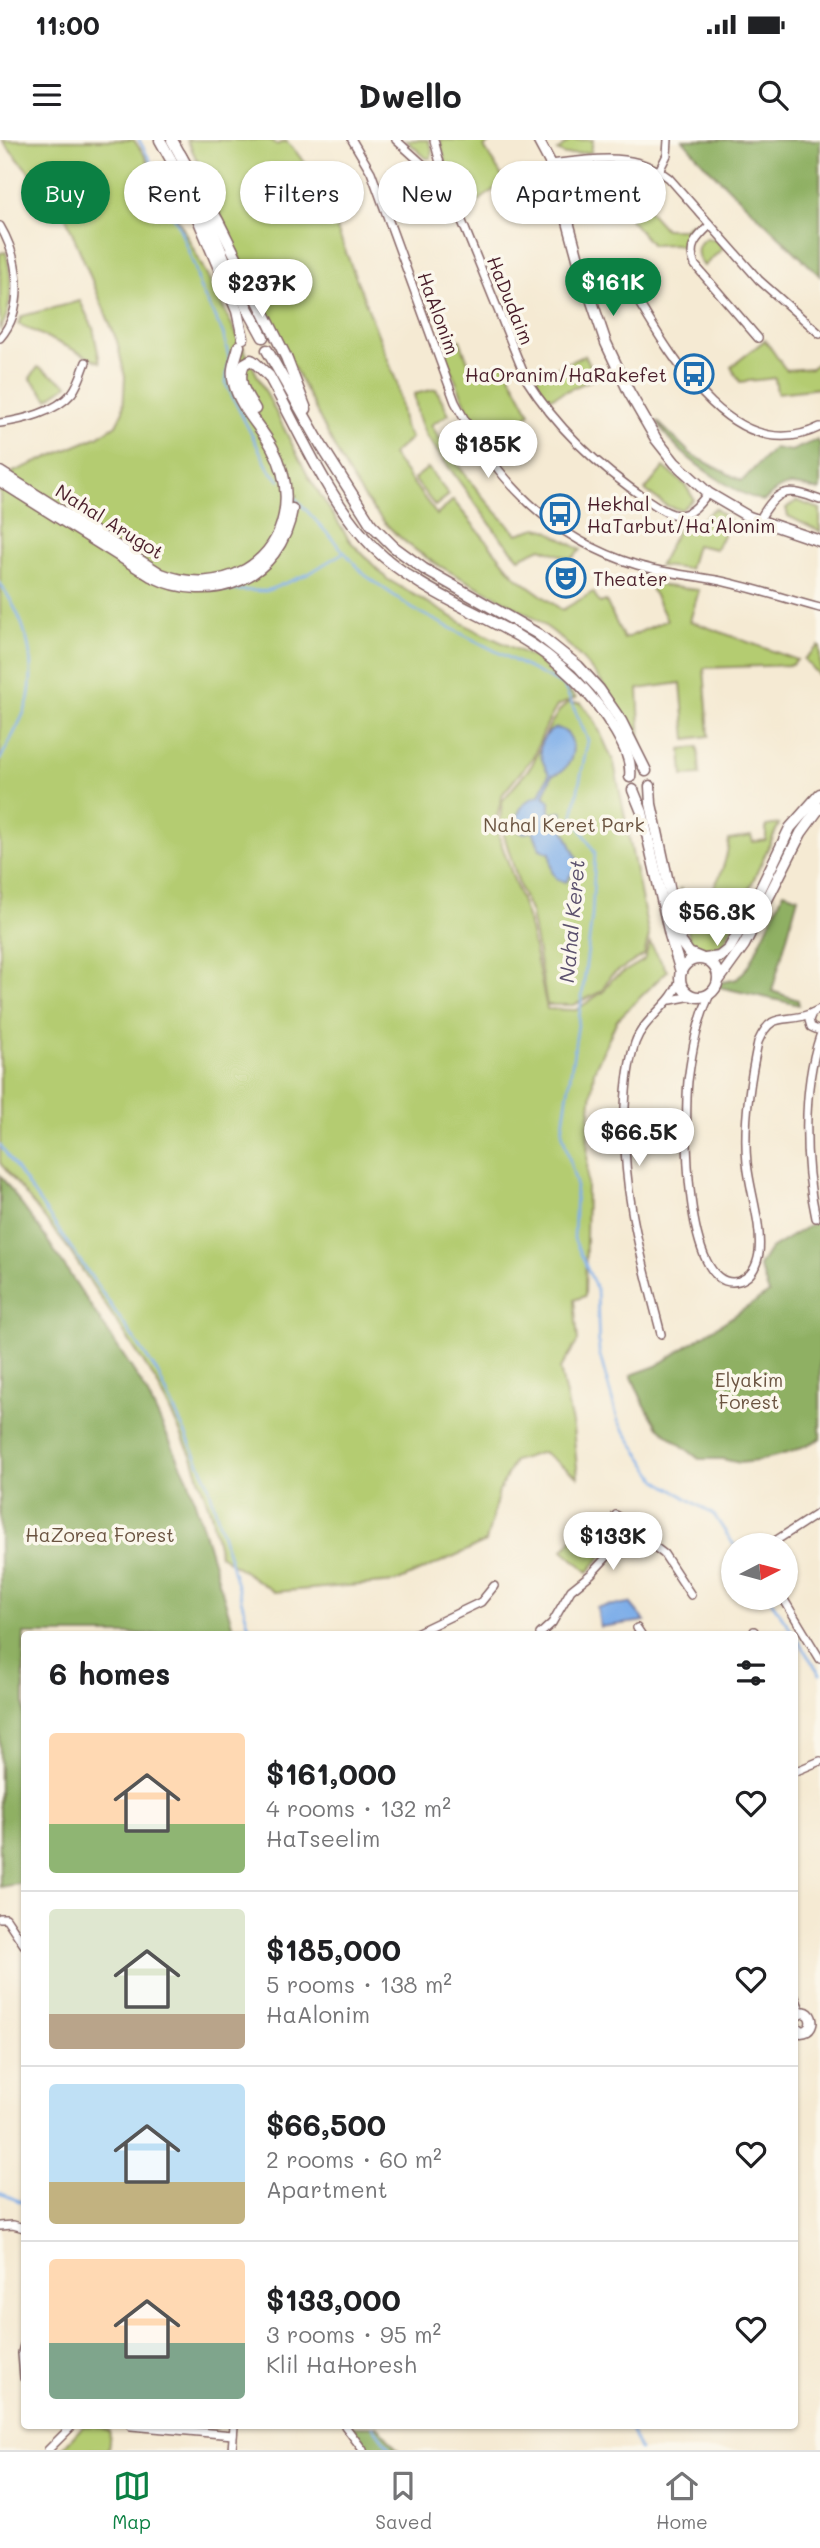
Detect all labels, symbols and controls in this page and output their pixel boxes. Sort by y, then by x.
text: 11:00 [35,8,100,42]
text: Dwello [358,74,462,116]
icon: menu [28,76,66,114]
icon: search [754,76,792,114]
chip: Buy [21,161,110,224]
chip: Rent [124,161,226,224]
chip: Filters [240,161,364,224]
chip: New [378,161,477,224]
chip: Apartment [491,161,666,224]
street label: HaDudaim [482,252,540,348]
pin: $161K [564,258,662,318]
pin: $237K [213,260,311,319]
text: $161K [581,266,645,296]
text: $237K [228,267,296,297]
street label: HaAlonim [413,268,465,358]
bus stop icon: HaOranim/HaRakefet [673,353,715,395]
place label: HaOranim/HaRakefet [465,362,667,387]
pin: $185K [439,420,537,480]
text: $185K [454,428,522,458]
street label: Nahal Arugot [51,478,169,564]
place label: Hekhal HaTarbut/Ha'Alonim [587,491,775,538]
bus stop icon: Hekhal HaTarbut/Ha'Alonim [539,493,581,535]
theatre icon: Theater [545,557,587,599]
place label: Theater [593,566,668,591]
park label: Nahal Keret Park [483,812,645,837]
water label: Nahal Keret [552,858,590,984]
pin: $56.3K [660,888,774,948]
text: $56.3K [678,896,756,926]
pin: $66.5K [582,1108,696,1168]
text: $66.5K [600,1116,678,1146]
park label: Elyakim Forest [715,1367,783,1414]
pin: $133K [564,1512,662,1572]
text: $133K [579,1520,647,1550]
park label: HaZorea Forest [25,1522,175,1547]
north arrow [721,1533,798,1610]
map controls [721,1533,798,1610]
text: 6 homes [49,1653,170,1693]
icon: filters [732,1654,770,1692]
text: $161,000 [266,1753,396,1793]
icon: home [105,1761,189,1845]
icon: heart [732,1784,770,1822]
text: 4 rooms · 132 m² [266,1793,451,1823]
text: HaTseelim [266,1823,380,1853]
text: $185,000 [266,1929,401,1969]
icon: home [105,1937,189,2021]
icon: heart [732,1960,770,1998]
text: 5 rooms · 138 m² [266,1969,452,1999]
text: HaAlonim [266,1999,370,2029]
text: $66,500 [266,2104,386,2144]
icon: home [105,2112,189,2196]
icon: heart [732,2135,770,2173]
text: 2 rooms · 60 m² [266,2144,442,2174]
text: Apartment [266,2174,388,2204]
text: $133,000 [266,2279,401,2319]
icon: home [105,2287,189,2371]
icon: heart [732,2310,770,2348]
text: 3 rooms · 95 m² [266,2319,441,2349]
text: Klil HaHoresh [266,2349,417,2379]
tab: Map [112,2467,151,2534]
tab: Saved [375,2467,432,2534]
tab: Home [656,2467,708,2534]

